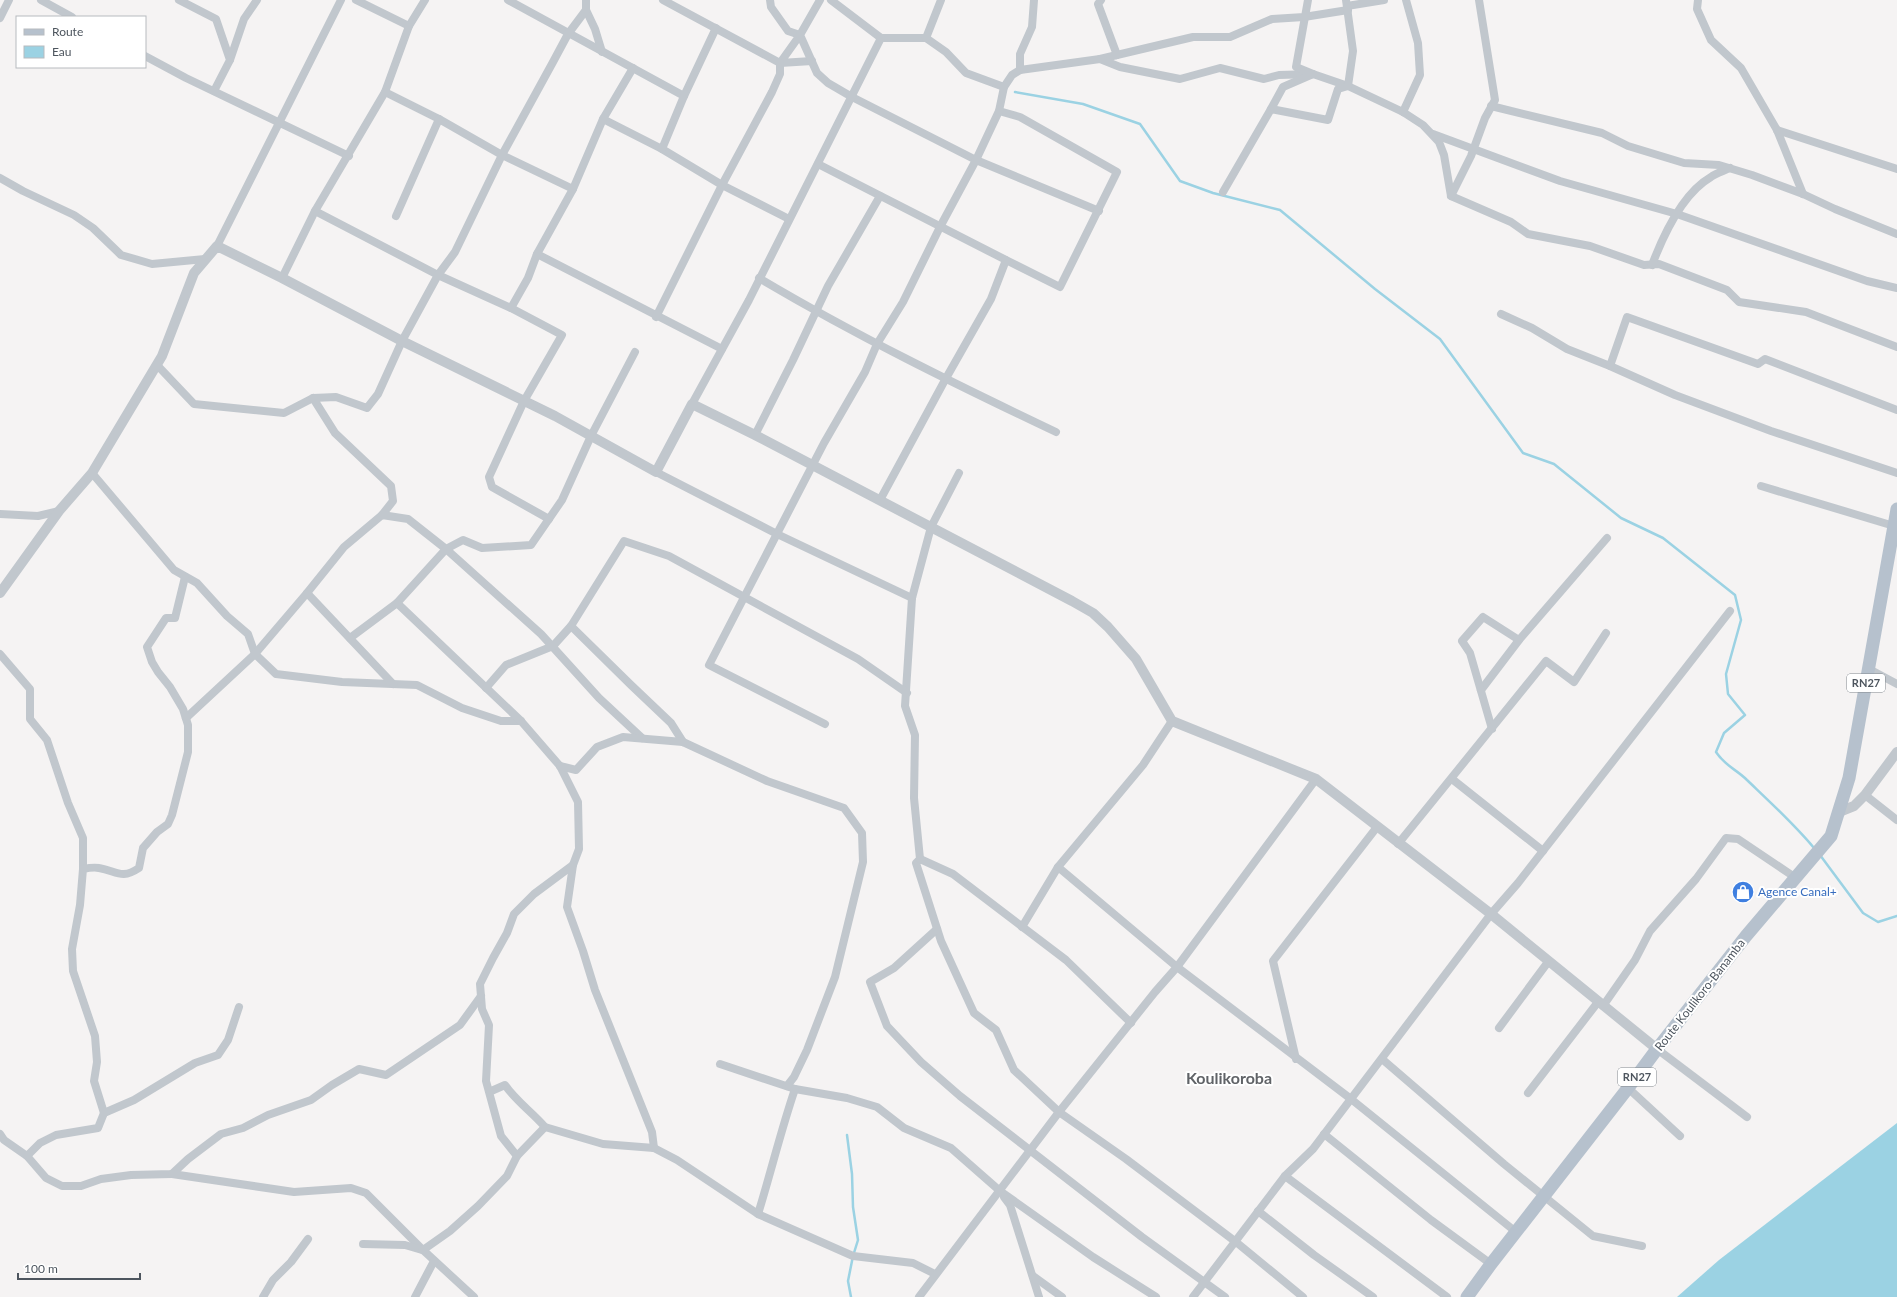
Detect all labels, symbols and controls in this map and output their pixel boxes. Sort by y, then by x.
legend [16,16,146,68]
text: Route [52,24,83,39]
text: Eau [52,44,72,59]
road number: RN27 [1847,674,1885,692]
shop icon: Agence Canal+ [1730,879,1756,905]
place label: Agence Canal+ [1758,884,1837,899]
street label: Route Koulikoro-Banamba [1651,936,1748,1054]
district label: Koulikoroba [1186,1068,1272,1087]
road number: RN27 [1618,1068,1656,1086]
scale bar [18,1255,140,1281]
text: 100 m [24,1261,58,1276]

